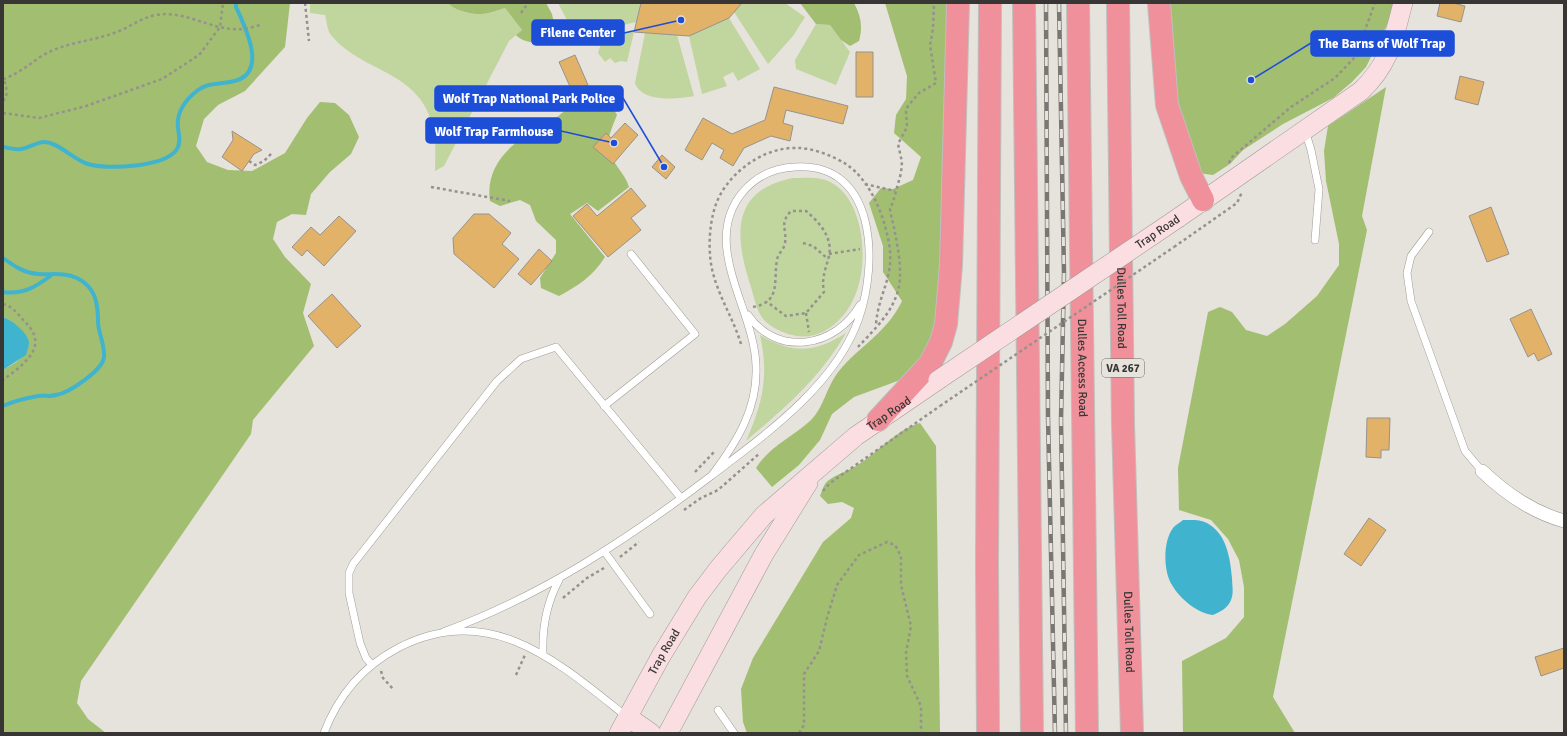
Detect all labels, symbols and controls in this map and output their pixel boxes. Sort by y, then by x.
callout: Filene Center [532,20,624,45]
text: Filene Center [540,25,617,41]
callout: The Barns of Wolf Trap [1311,31,1454,56]
text: The Barns of Wolf Trap [1318,36,1446,52]
callout: Wolf Trap National Park Police [435,86,623,111]
text: Wolf Trap National Park Police [443,91,616,107]
callout: Wolf Trap Farmhouse [426,118,561,143]
text: Wolf Trap Farmhouse [434,124,554,140]
street label: Trap Road [1133,211,1183,252]
street label: Dulles Toll Road [1114,267,1130,349]
street label: Dulles Access Road [1074,319,1091,417]
road number: VA 267 [1102,359,1144,377]
street label: Trap Road [864,393,914,434]
street label: Dulles Toll Road [1120,591,1138,673]
street label: Trap Road [645,626,683,677]

